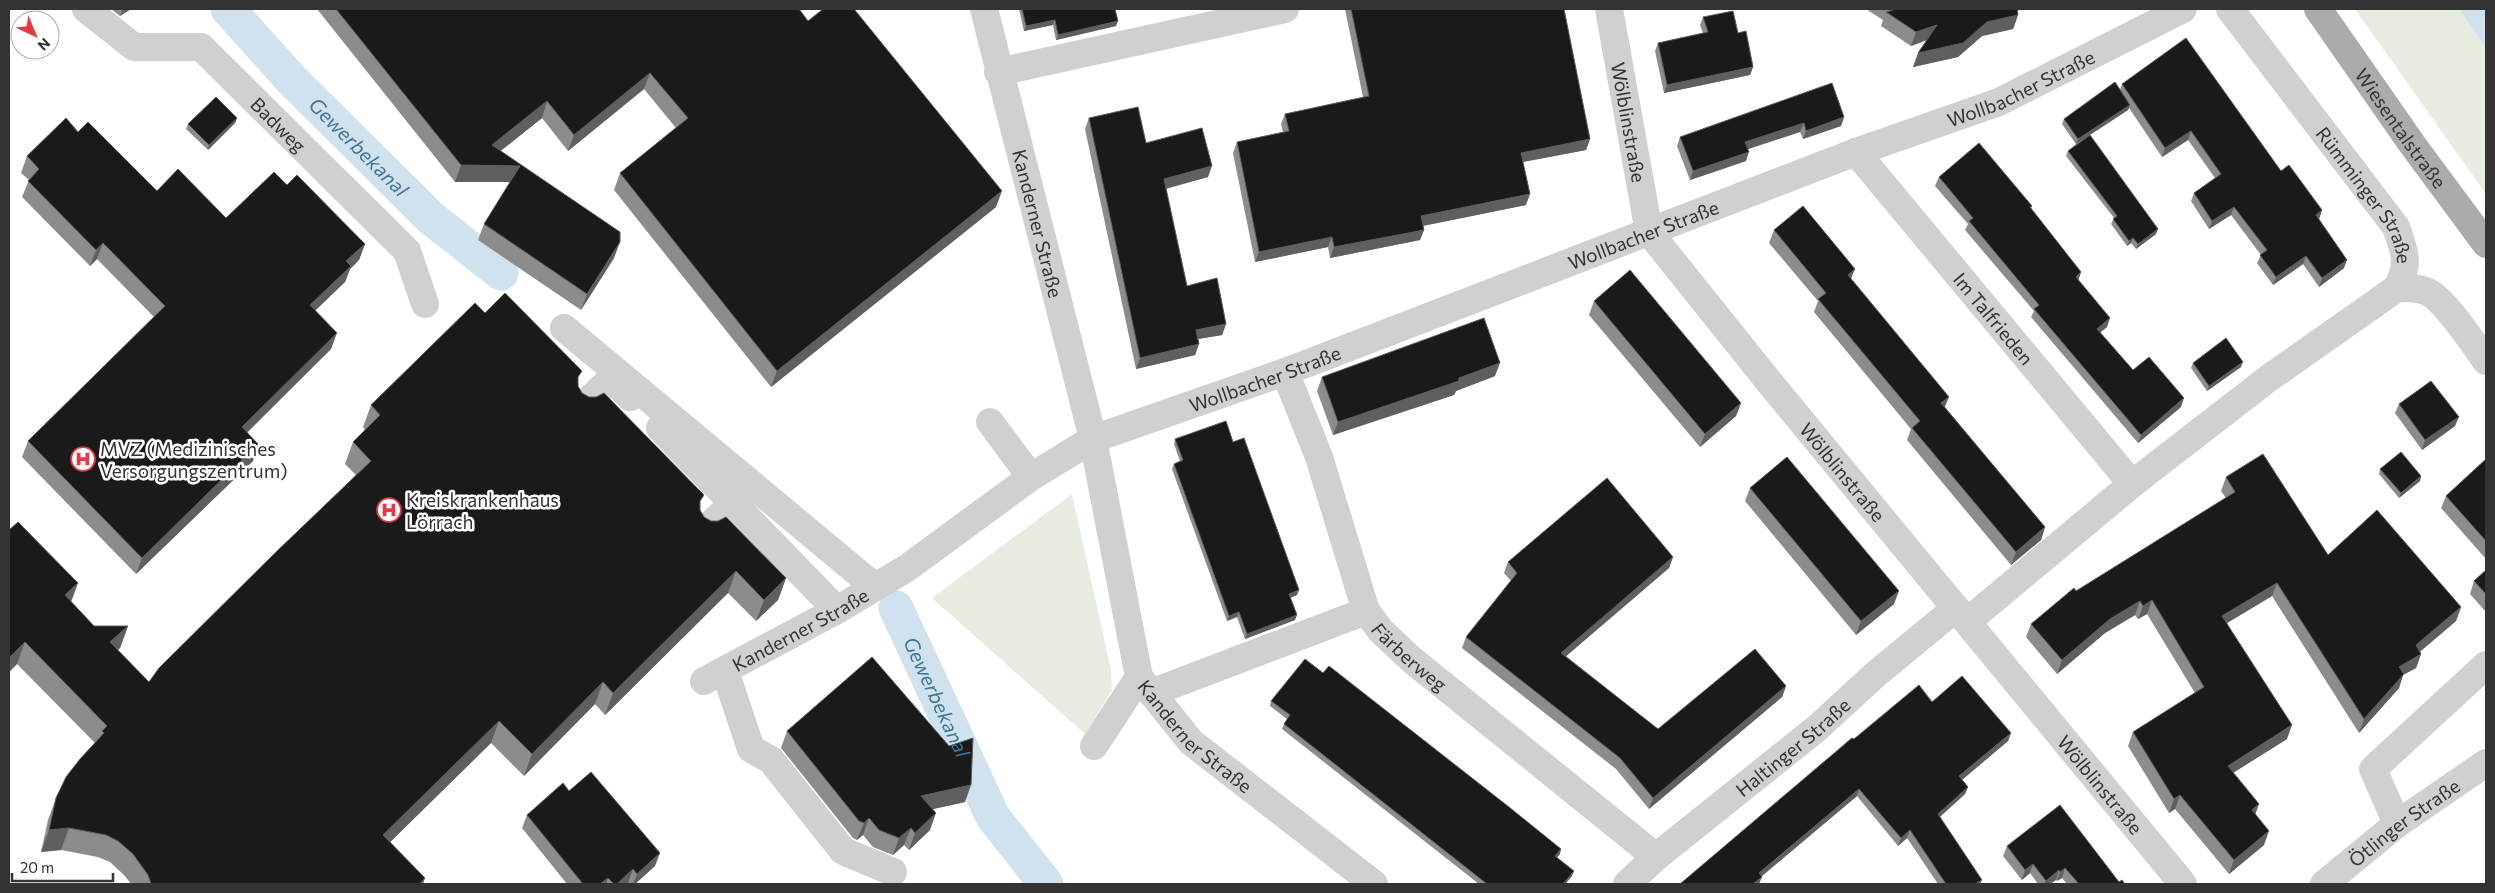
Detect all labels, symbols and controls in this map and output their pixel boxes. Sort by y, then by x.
north arrow [10,10,60,60]
text: N [35,35,54,54]
street label: Wollbacher Straße [1944,44,2098,131]
street label: Wölblinstraße [1607,60,1651,184]
street label: Wiesentalstraße [2351,63,2452,192]
street label: Badweg [247,92,311,156]
water label: Gewerbekanal [304,92,414,201]
street label: Rümminger Straße [2312,122,2417,264]
street label: Kanderner Straße [1008,147,1068,300]
street label: Wollbacher Straße [1565,195,1722,273]
street label: Im Talfrieden [1949,267,2039,369]
street label: Wollbacher Straße [1186,340,1344,416]
street label: Wölblinstraße [1796,418,1891,526]
place label: MVZ (Medizinisches Versorgungszentrum) [100,437,288,482]
hospital icon: MVZ (Medizinisches Versorgungszentrum) [70,446,96,472]
place label: Kreiskrankenhaus Lörrach [406,488,559,533]
hospital icon: Kreiskrankenhaus Lörrach [376,497,402,523]
street label: Kanderner Straße [728,583,872,676]
street label: Färberweg [1367,618,1452,695]
water label: Gewerbekanal [899,633,976,762]
street label: Kanderner Straße [1134,674,1257,797]
street label: Haltinger Straße [1730,693,1854,801]
street label: Wölblinstraße [2053,730,2148,838]
street label: Ötlinger Straße [2343,773,2464,871]
scale bar [12,850,114,882]
text: 20 m [20,858,54,876]

